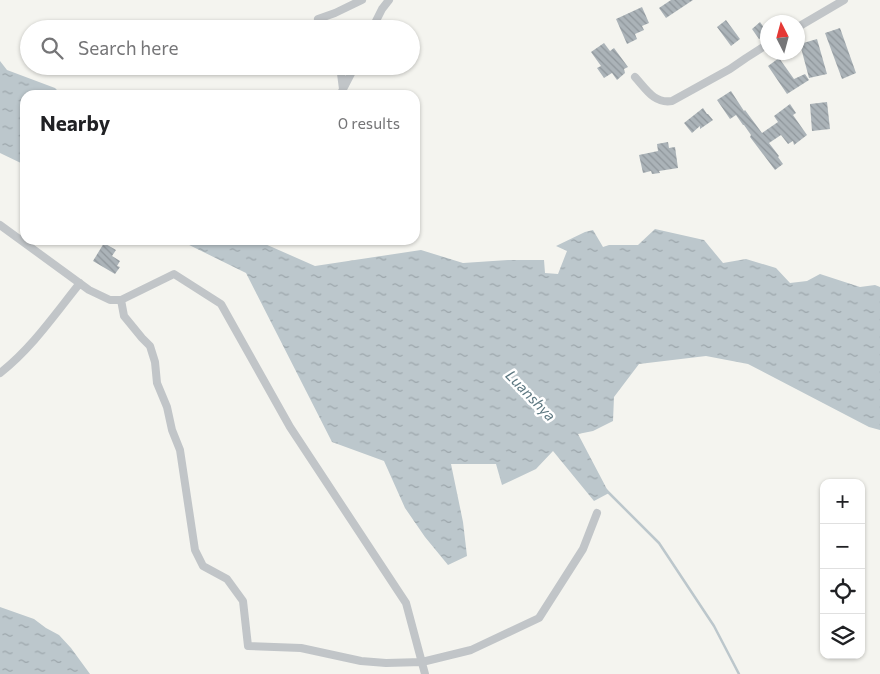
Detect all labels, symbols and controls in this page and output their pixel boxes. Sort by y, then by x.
north arrow [760,15,805,60]
search box [20,20,420,75]
icon: search [38,34,66,62]
text: Search here [78,36,178,59]
text: Nearby [40,110,110,135]
text: 0 results [338,113,400,132]
water label: Luanshya [502,366,560,424]
map controls [820,479,865,659]
button: + [820,479,865,524]
button: − [820,524,865,569]
button: locate [820,569,865,614]
button: layers [820,614,865,659]

